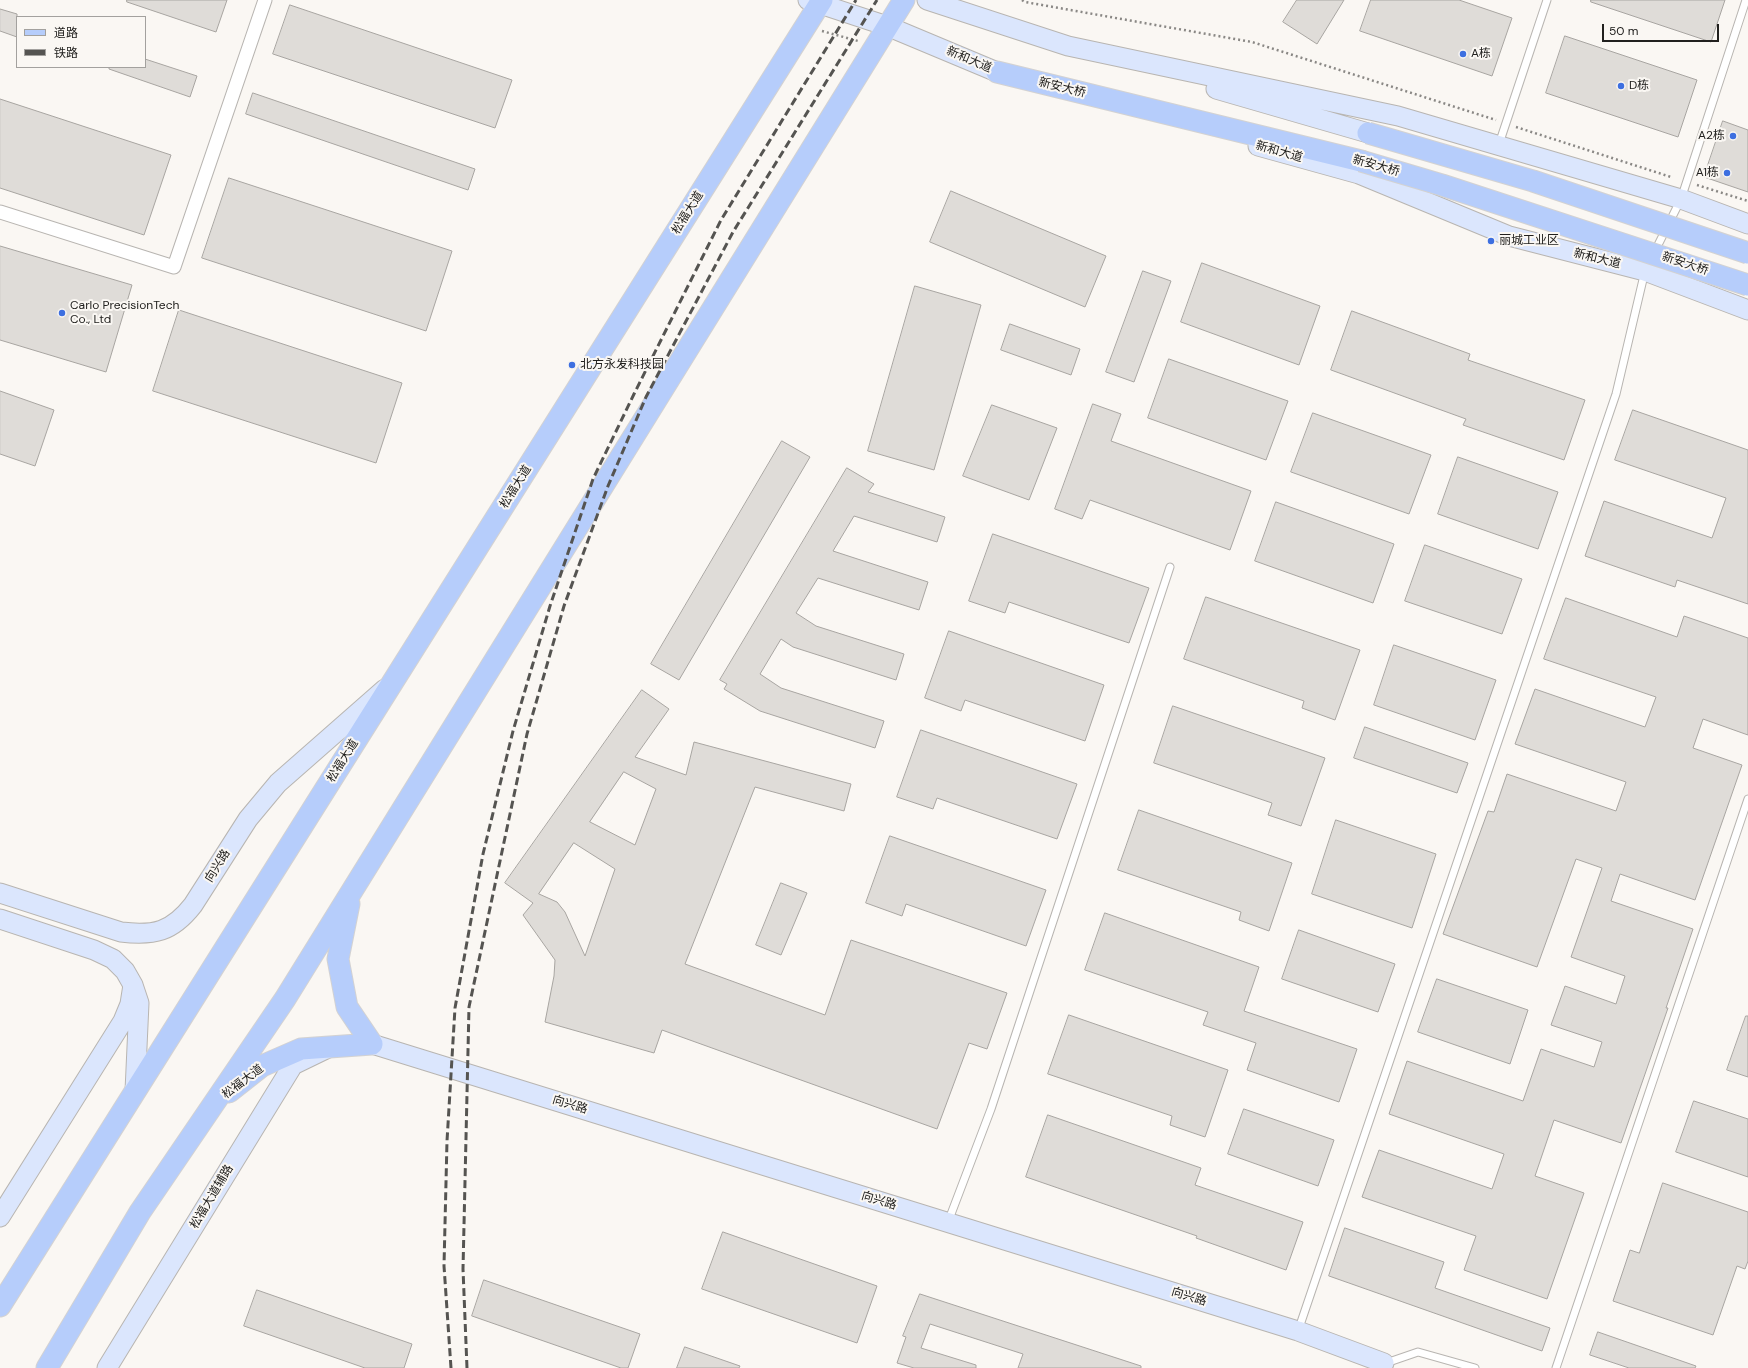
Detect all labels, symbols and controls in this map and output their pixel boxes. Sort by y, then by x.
legend [16,16,146,68]
scale bar [1604,16,1721,42]
text: 50 m [1609,23,1638,39]
text: 道路 [54,25,78,41]
street label: 新和大道 [944,44,994,76]
text: 铁路 [54,45,78,61]
place label: A栋 [1471,47,1491,61]
marker: A栋 [1458,49,1468,59]
street label: 新安大桥 [1037,75,1087,101]
place label: D栋 [1629,79,1649,93]
marker: D栋 [1616,81,1626,91]
place label: A2栋 [1698,129,1725,143]
marker: A2栋 [1728,131,1738,141]
street label: 新和大道 [1254,138,1304,166]
street label: 新安大桥 [1351,152,1401,180]
place label: A1栋 [1696,166,1719,180]
marker: A1栋 [1722,168,1732,178]
street label: 松福大道 [669,189,707,237]
place label: 丽城工业区 [1499,234,1559,248]
marker: 丽城工业区 [1486,236,1496,246]
street label: 新和大道 [1572,246,1622,272]
street label: 新安大桥 [1660,250,1710,278]
place label: Carlo PrecisionTech Co., Ltd [70,299,179,327]
marker: Carlo PrecisionTech Co., Ltd [57,308,67,318]
place label: 北方永发科技园 [580,358,664,372]
marker: 北方永发科技园 [567,360,577,370]
street label: 松福大道 [497,463,535,511]
street label: 松福大道 [324,737,362,785]
street label: 向兴路 [202,847,234,885]
street label: 松福大道 [219,1062,267,1102]
street label: 向兴路 [551,1093,589,1117]
street label: 松福大道辅路 [187,1162,237,1232]
street label: 向兴路 [860,1189,898,1213]
street label: 向兴路 [1170,1285,1208,1309]

